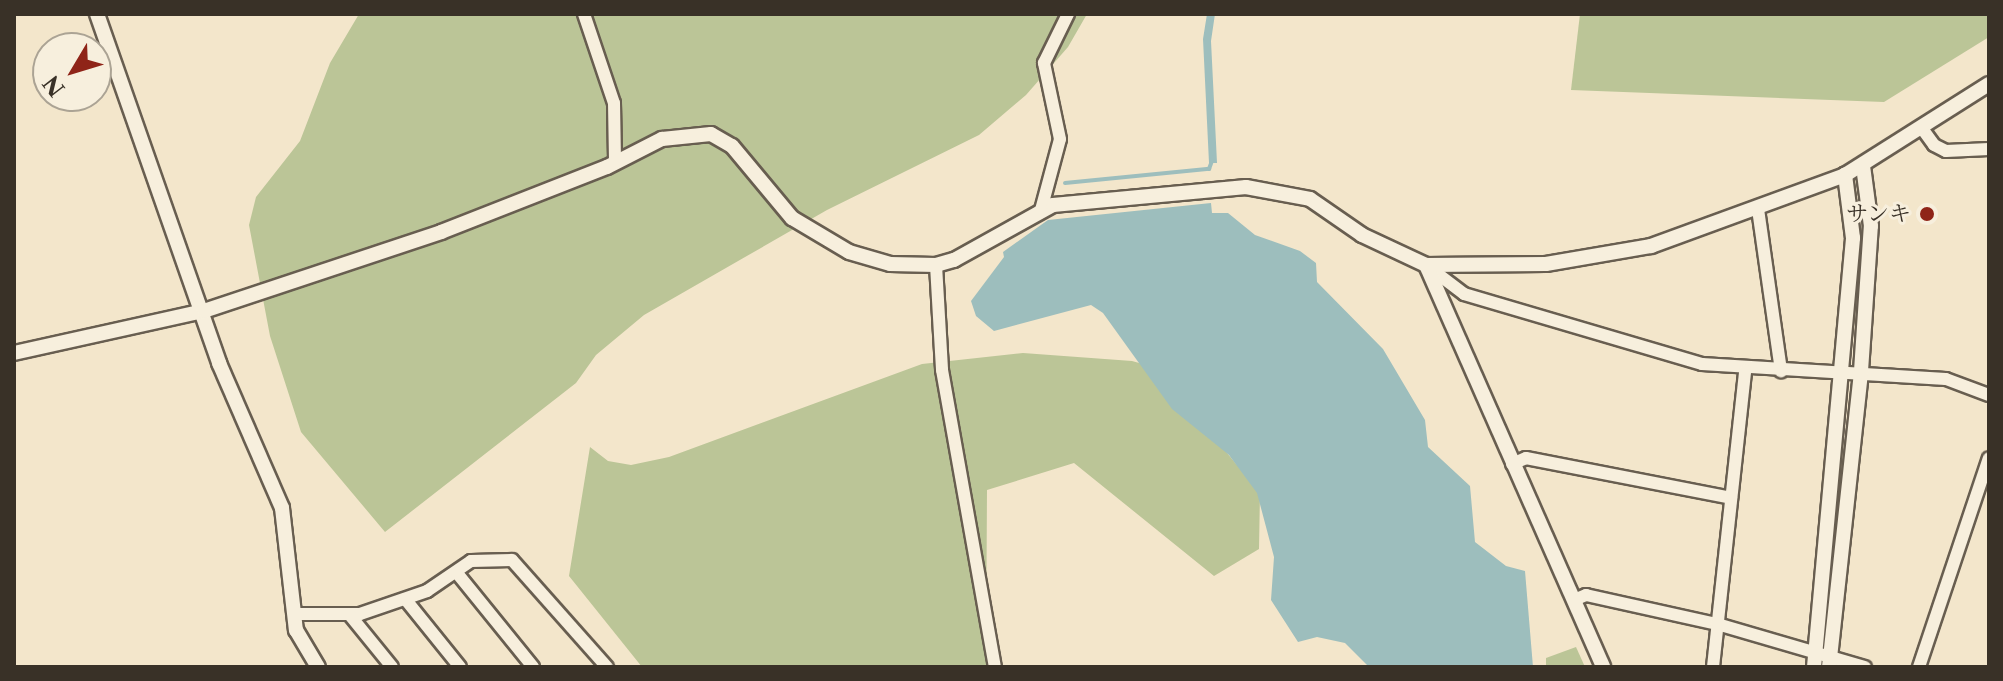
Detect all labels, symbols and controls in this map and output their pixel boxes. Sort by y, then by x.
north arrow [32,32,112,112]
text: N [38,70,71,102]
place label: サンキ [1845,201,1911,227]
marker: サンキ [1918,205,1936,223]

